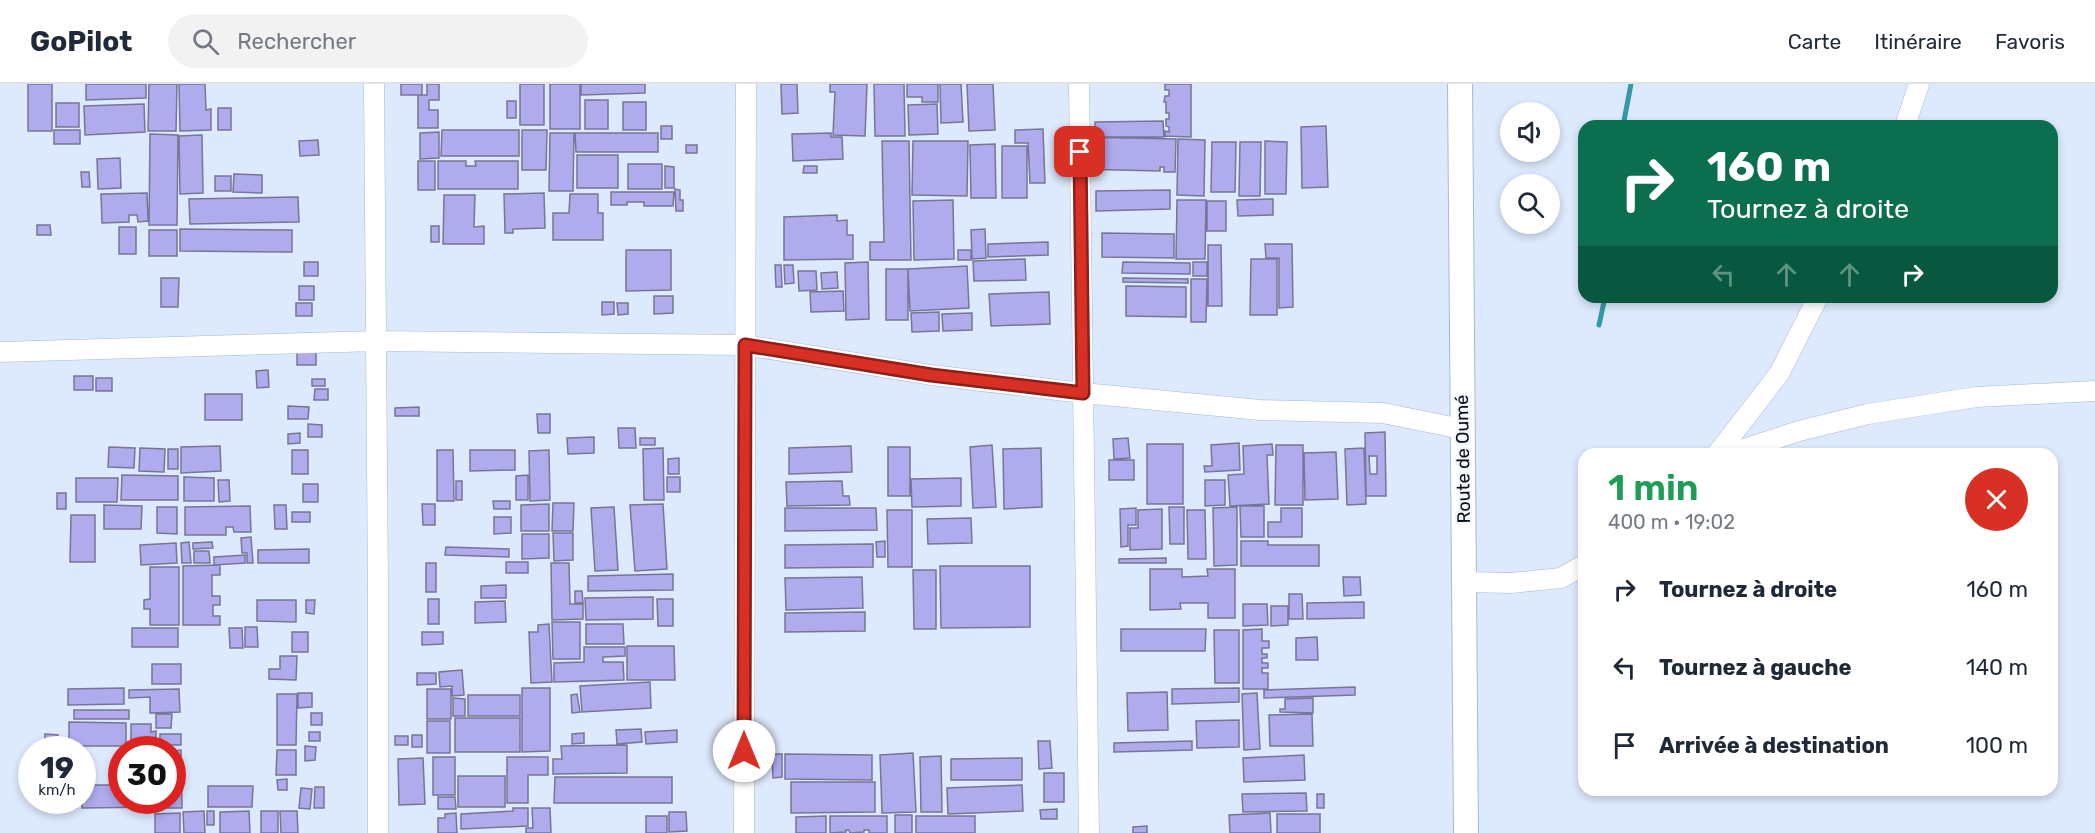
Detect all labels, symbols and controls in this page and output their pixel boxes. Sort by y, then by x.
search box [168,14,588,68]
text: GoPilot [30,25,132,58]
icon: search [189,25,222,58]
text: Rechercher [237,28,356,55]
text: Carte [1788,29,1841,54]
text: Itinéraire [1874,29,1962,54]
text: Favoris [1995,29,2065,54]
map controls [1500,102,1560,234]
button: sound [1500,102,1560,162]
pin [1054,126,1105,177]
icon: arrive [1063,135,1096,168]
text: 160 m [1707,142,1831,192]
icon: right [1608,144,1686,222]
button: search [1500,174,1560,234]
text: Tournez à droite [1707,193,1909,225]
icon: left [1707,258,1740,291]
icon: ahead [1770,258,1803,291]
icon: ahead [1833,258,1866,291]
icon: right [1896,258,1929,291]
street label: Route de Oumé [1451,394,1475,524]
text: 1 min [1608,466,1699,509]
button: close [1965,468,2028,531]
text: 400 m · 19:02 [1608,510,1735,534]
icon: right [1608,573,1641,606]
text: Tournez à droite [1659,576,1837,603]
text: 160 m [1966,576,2028,603]
icon: left [1608,651,1641,684]
text: Tournez à gauche [1659,654,1852,681]
text: 140 m [1966,654,2028,681]
position arrow [712,719,776,783]
icon: arrive [1608,729,1641,762]
text: Arrivée à destination [1659,732,1889,759]
text: 100 m [1966,732,2028,759]
speed limit sign: 30 [108,736,186,814]
text: 19 [40,750,74,786]
text: km/h [38,781,76,799]

